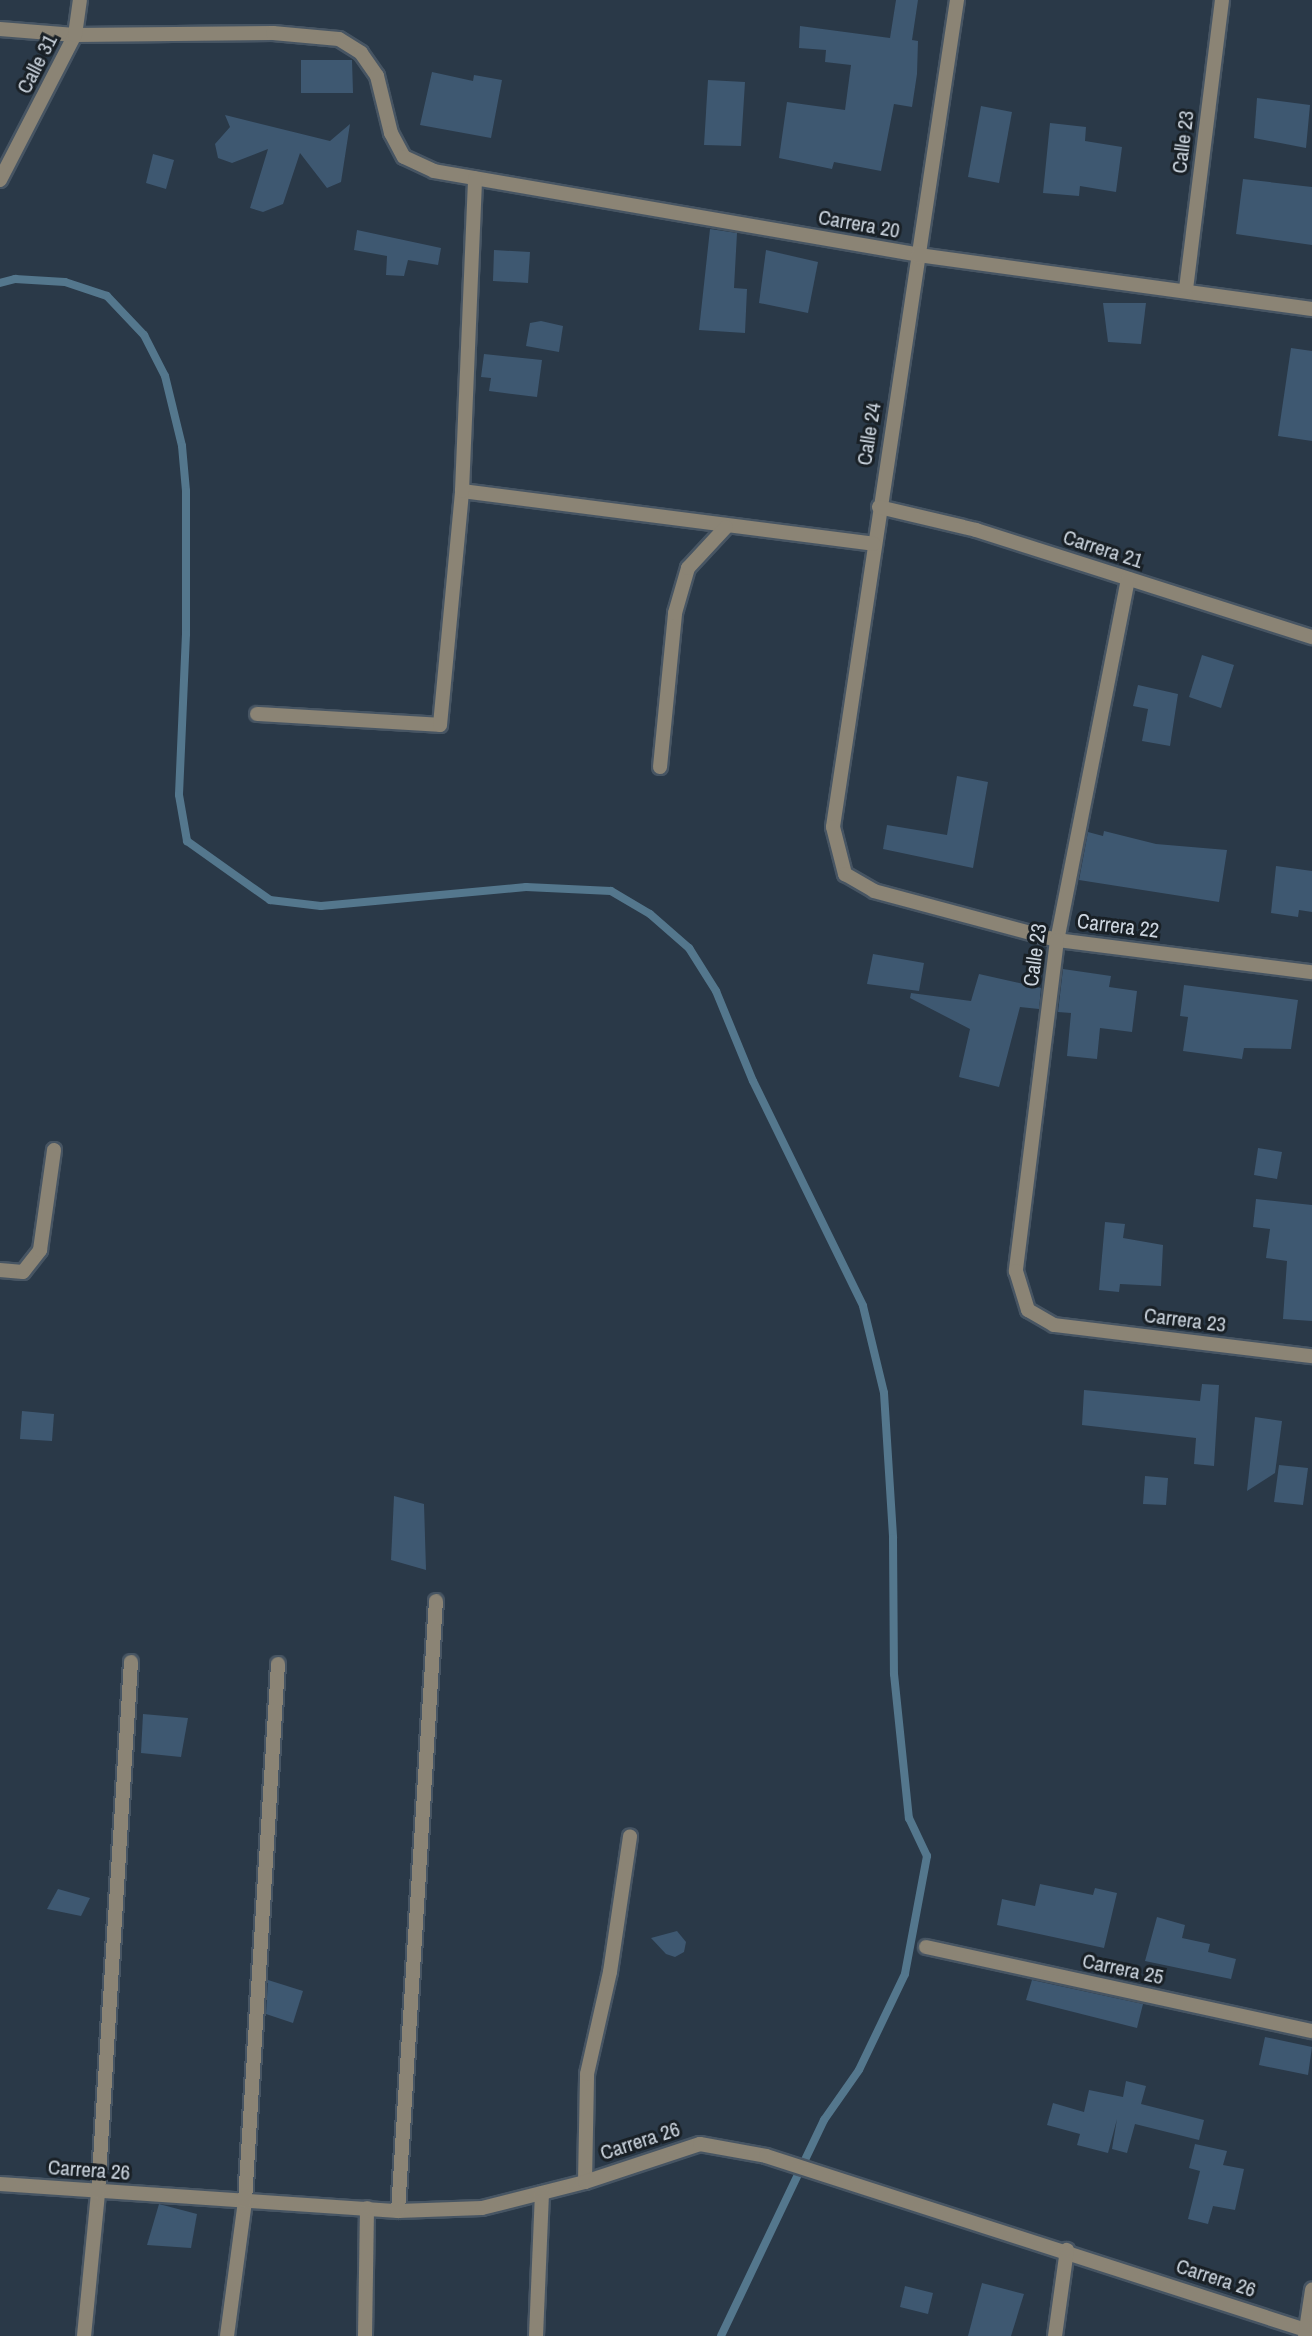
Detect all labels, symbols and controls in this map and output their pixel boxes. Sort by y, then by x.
street label: Calle 31 [11,30,63,98]
street label: Calle 23 [1167,109,1199,175]
street label: Carrera 20 [816,204,902,244]
street label: Calle 24 [852,401,886,467]
street label: Carrera 21 [1060,524,1146,574]
street label: Carrera 22 [1076,908,1160,944]
street label: Calle 23 [1018,922,1052,988]
street label: Carrera 23 [1143,1302,1227,1338]
street label: Carrera 25 [1080,1948,1166,1990]
street label: Carrera 26 [597,2116,683,2166]
street label: Carrera 26 [47,2155,131,2185]
street label: Carrera 26 [1173,2253,1259,2303]

